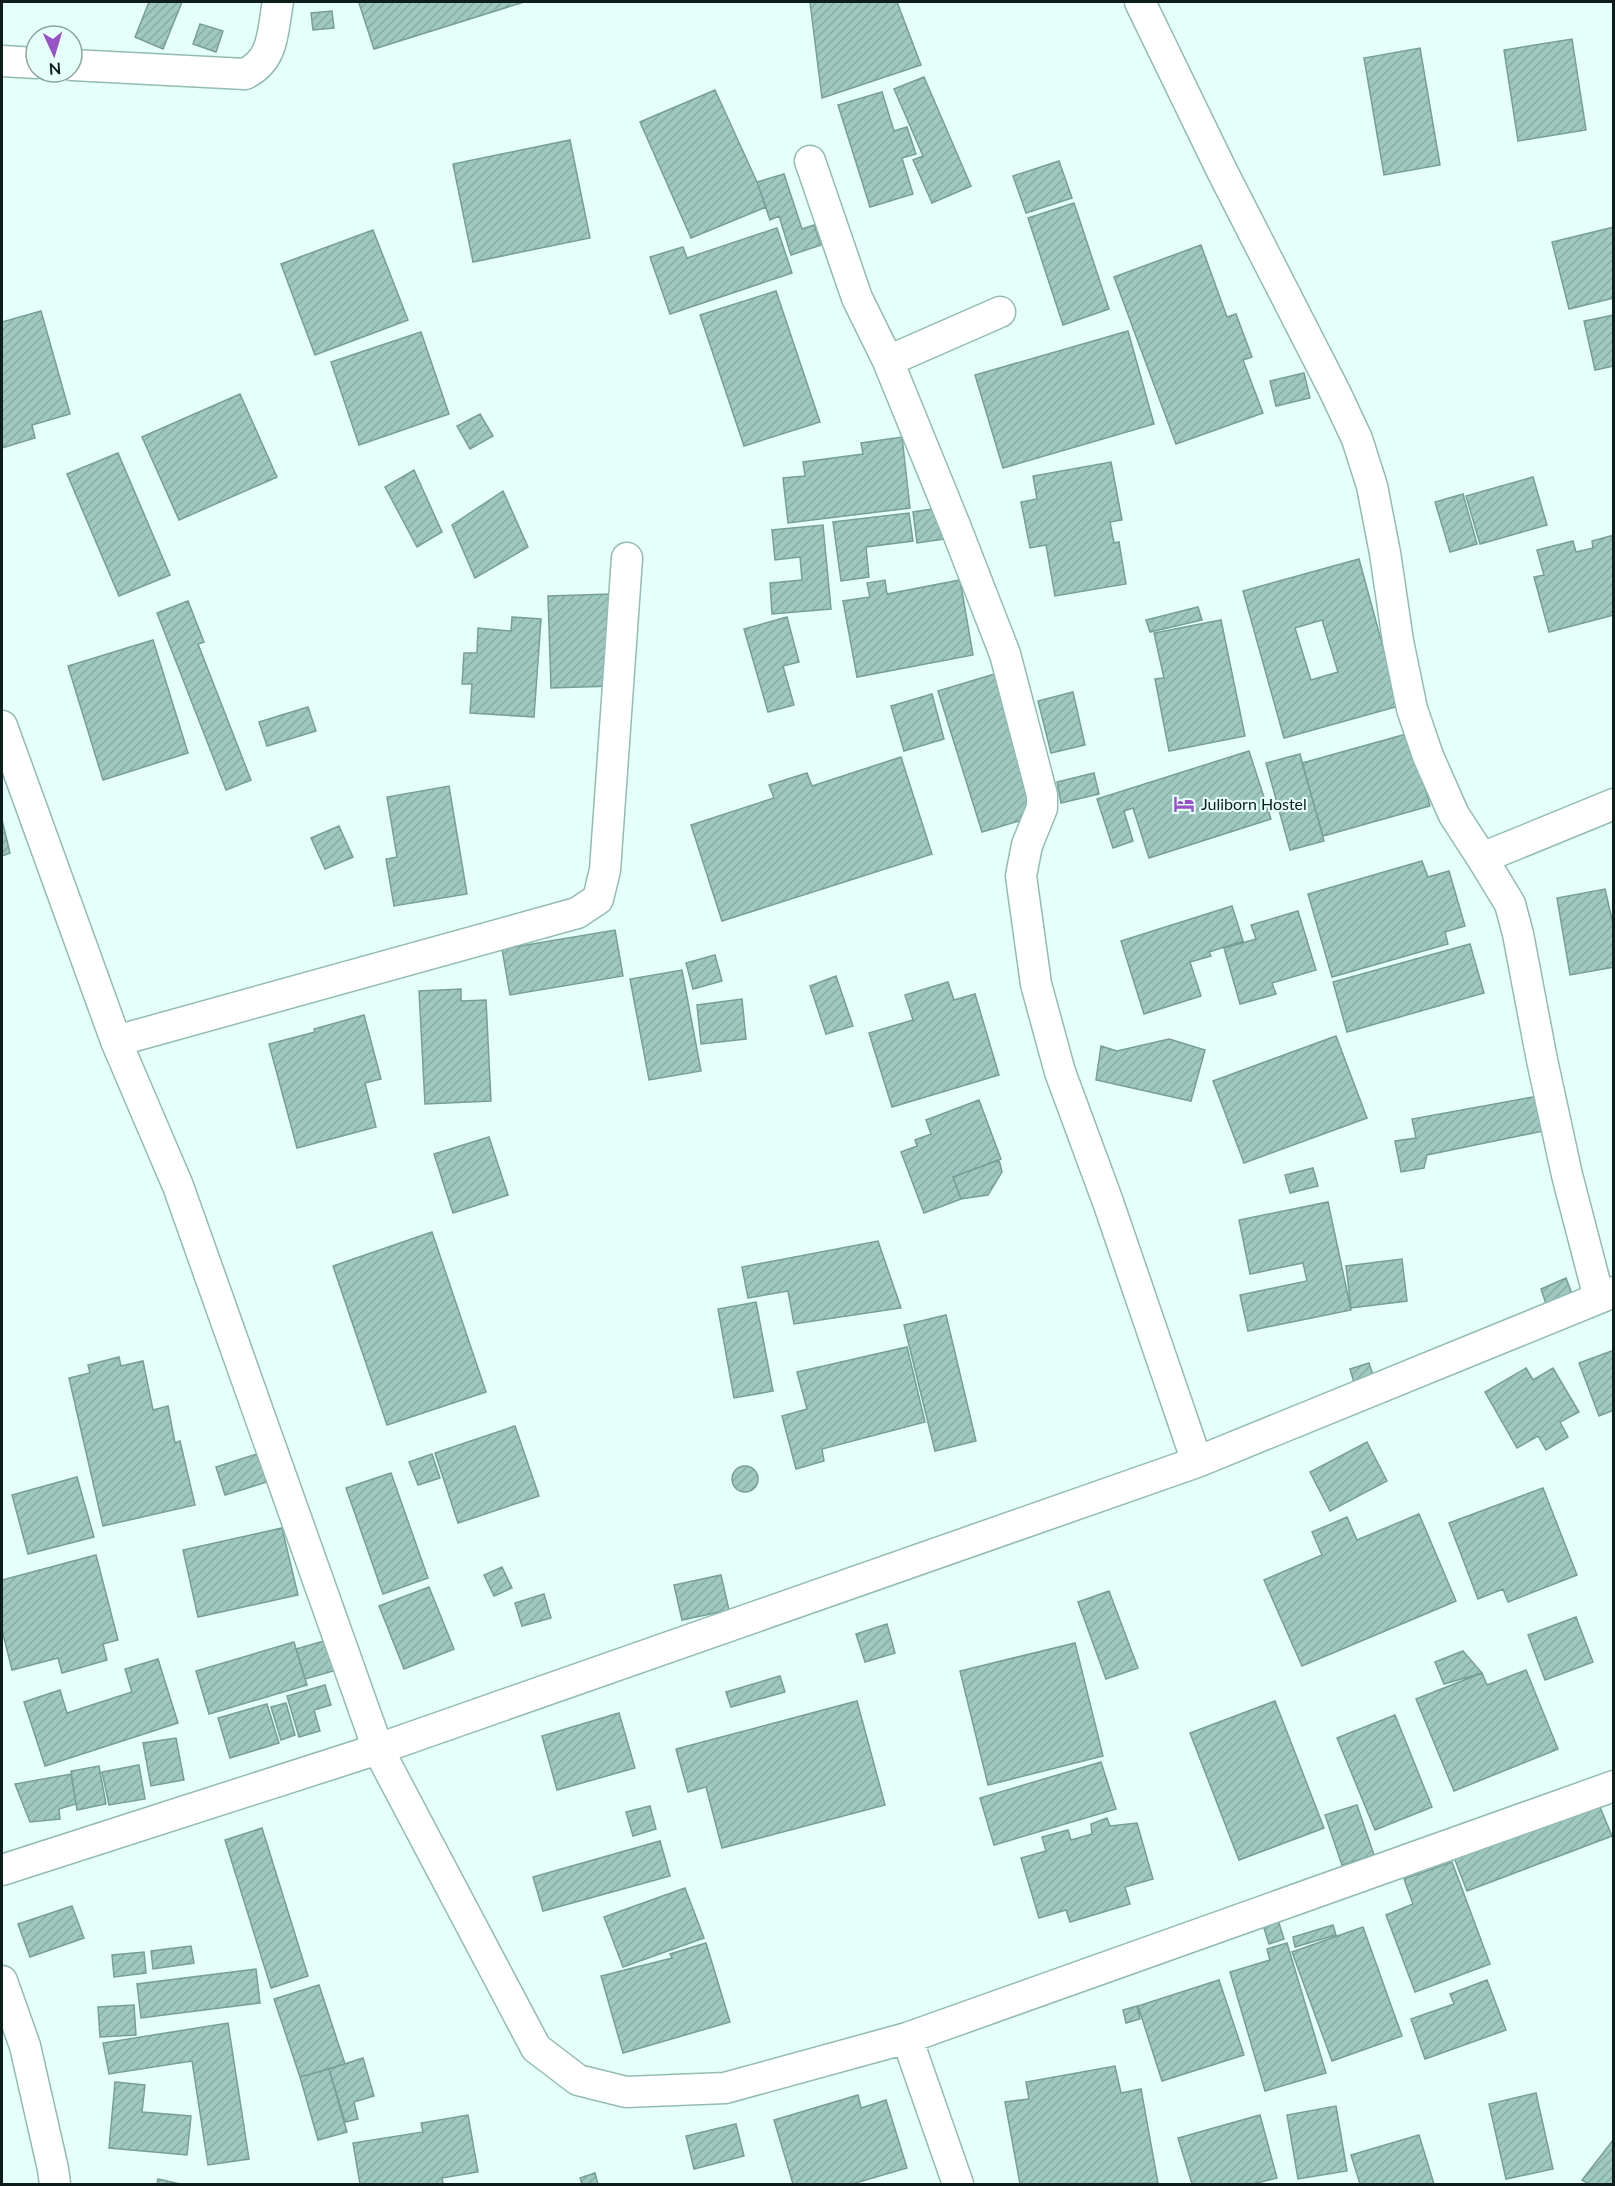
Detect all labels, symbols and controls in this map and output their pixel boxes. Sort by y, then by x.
north arrow [24,24,84,84]
text: N [48,60,62,79]
hotel icon: Juliborn Hostel [1172,792,1196,816]
place label: Juliborn Hostel [1201,794,1307,813]

